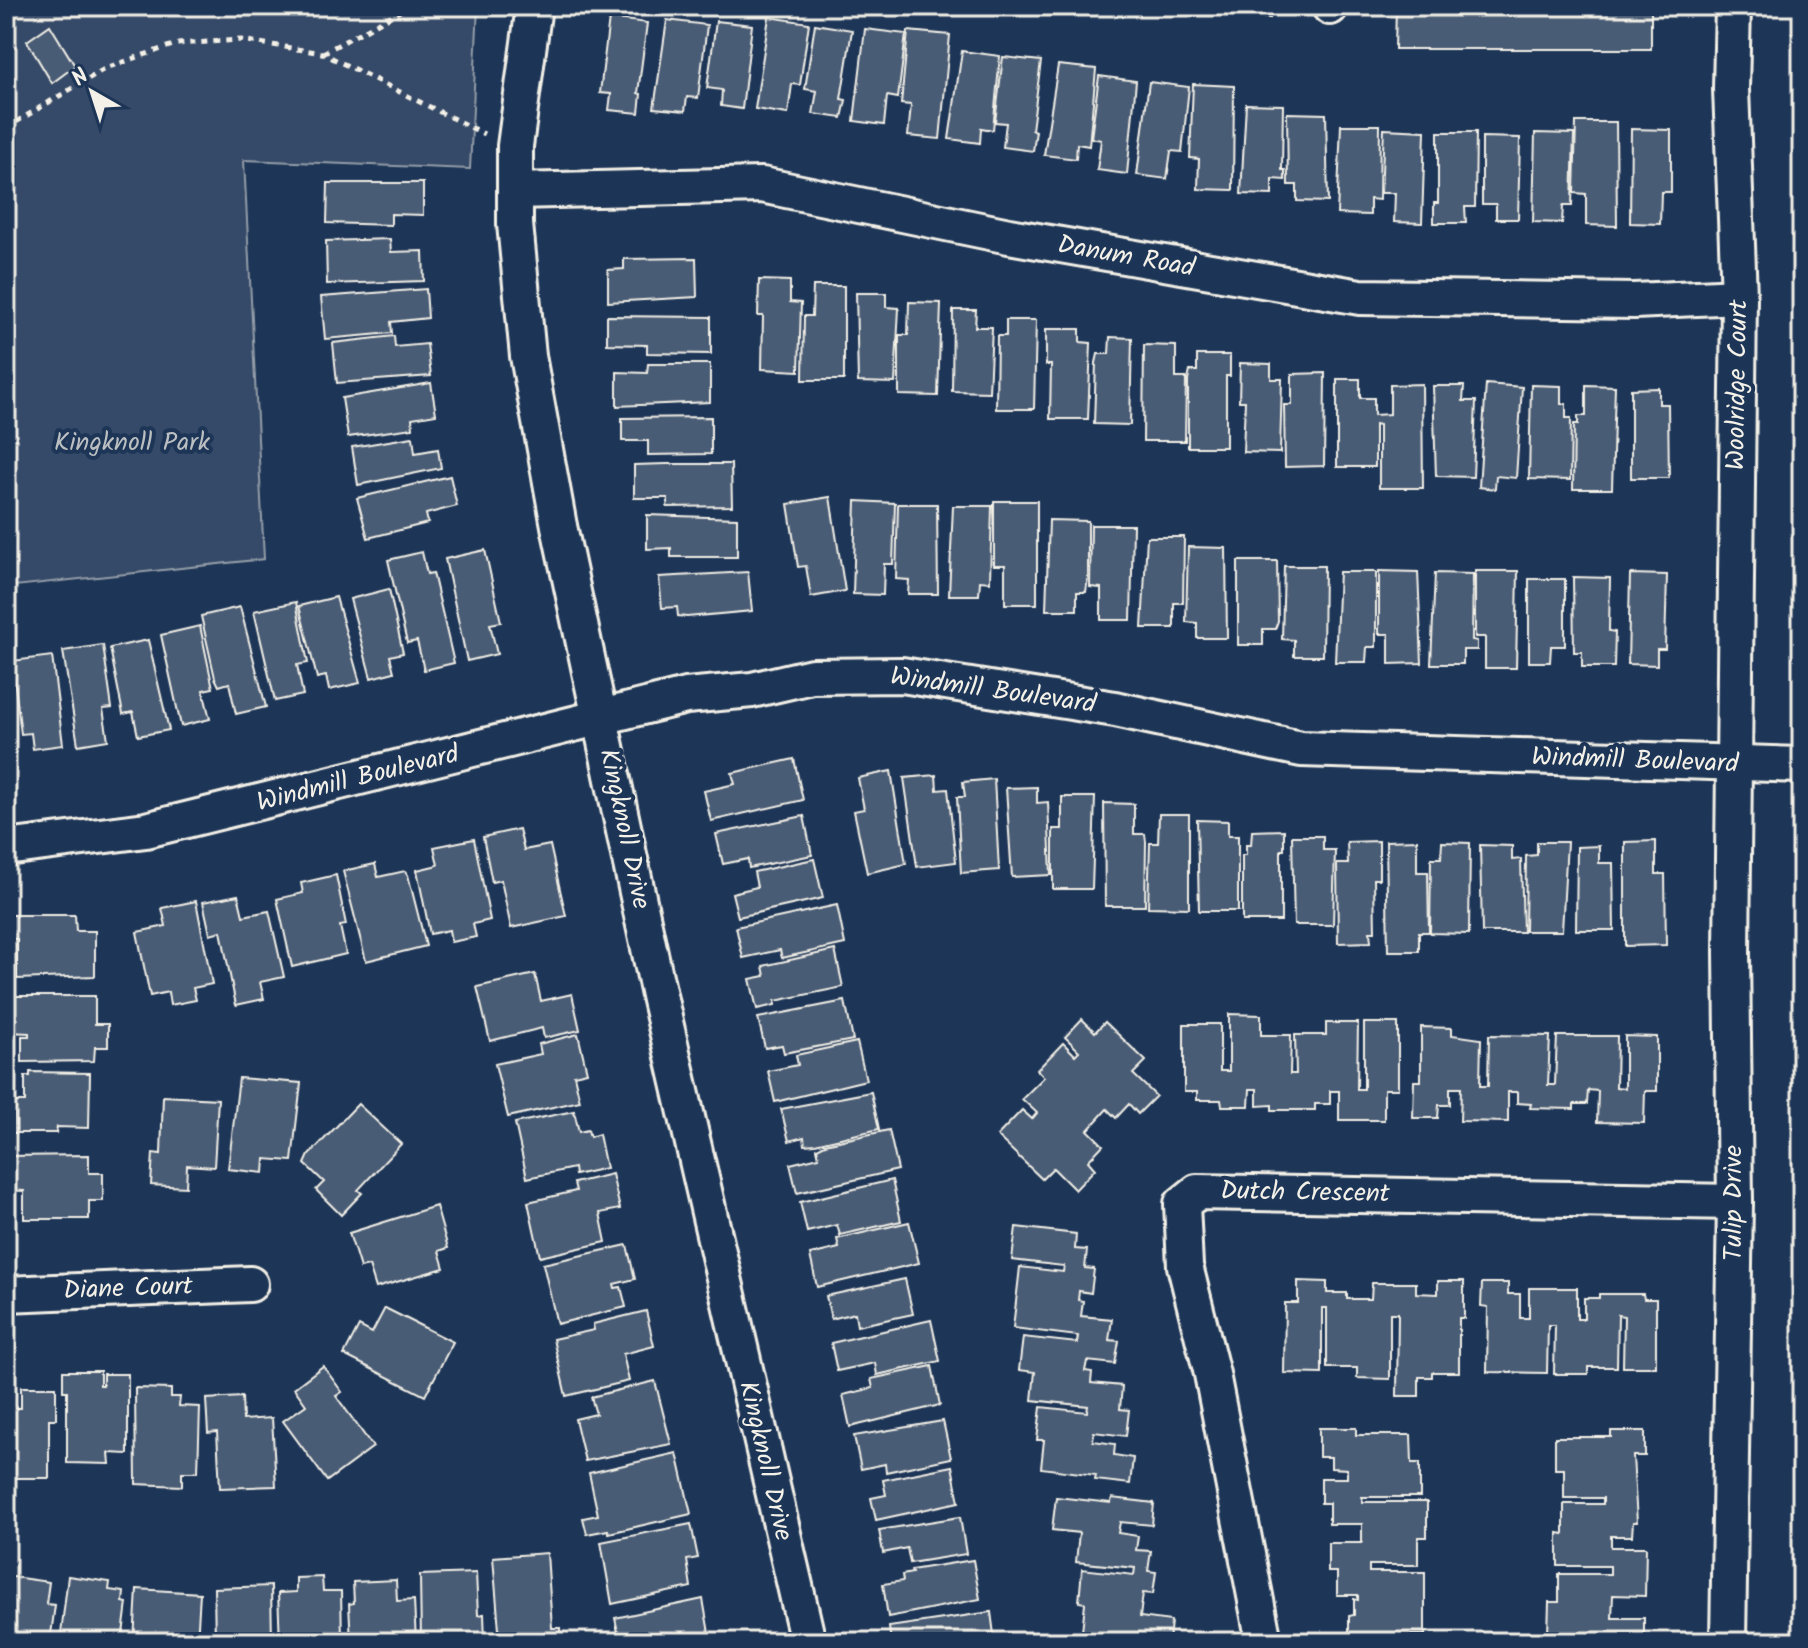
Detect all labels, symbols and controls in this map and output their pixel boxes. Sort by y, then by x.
north arrow [52,52,132,132]
text: N [65,60,97,96]
street label: Danum Road [1054,224,1199,290]
street label: Woolridge Court [1716,298,1761,471]
park label: Kingknoll Park [54,422,211,464]
street label: Windmill Boulevard [888,656,1099,726]
street label: Windmill Boulevard [252,733,465,824]
street label: Windmill Boulevard [1531,736,1740,786]
street label: Kingknoll Drive [587,745,662,913]
street label: Tulip Drive [1713,1145,1755,1261]
street label: Dutch Crescent [1220,1171,1391,1215]
street label: Diane Court [62,1266,194,1312]
street label: Kingknoll Drive [726,1377,804,1545]

